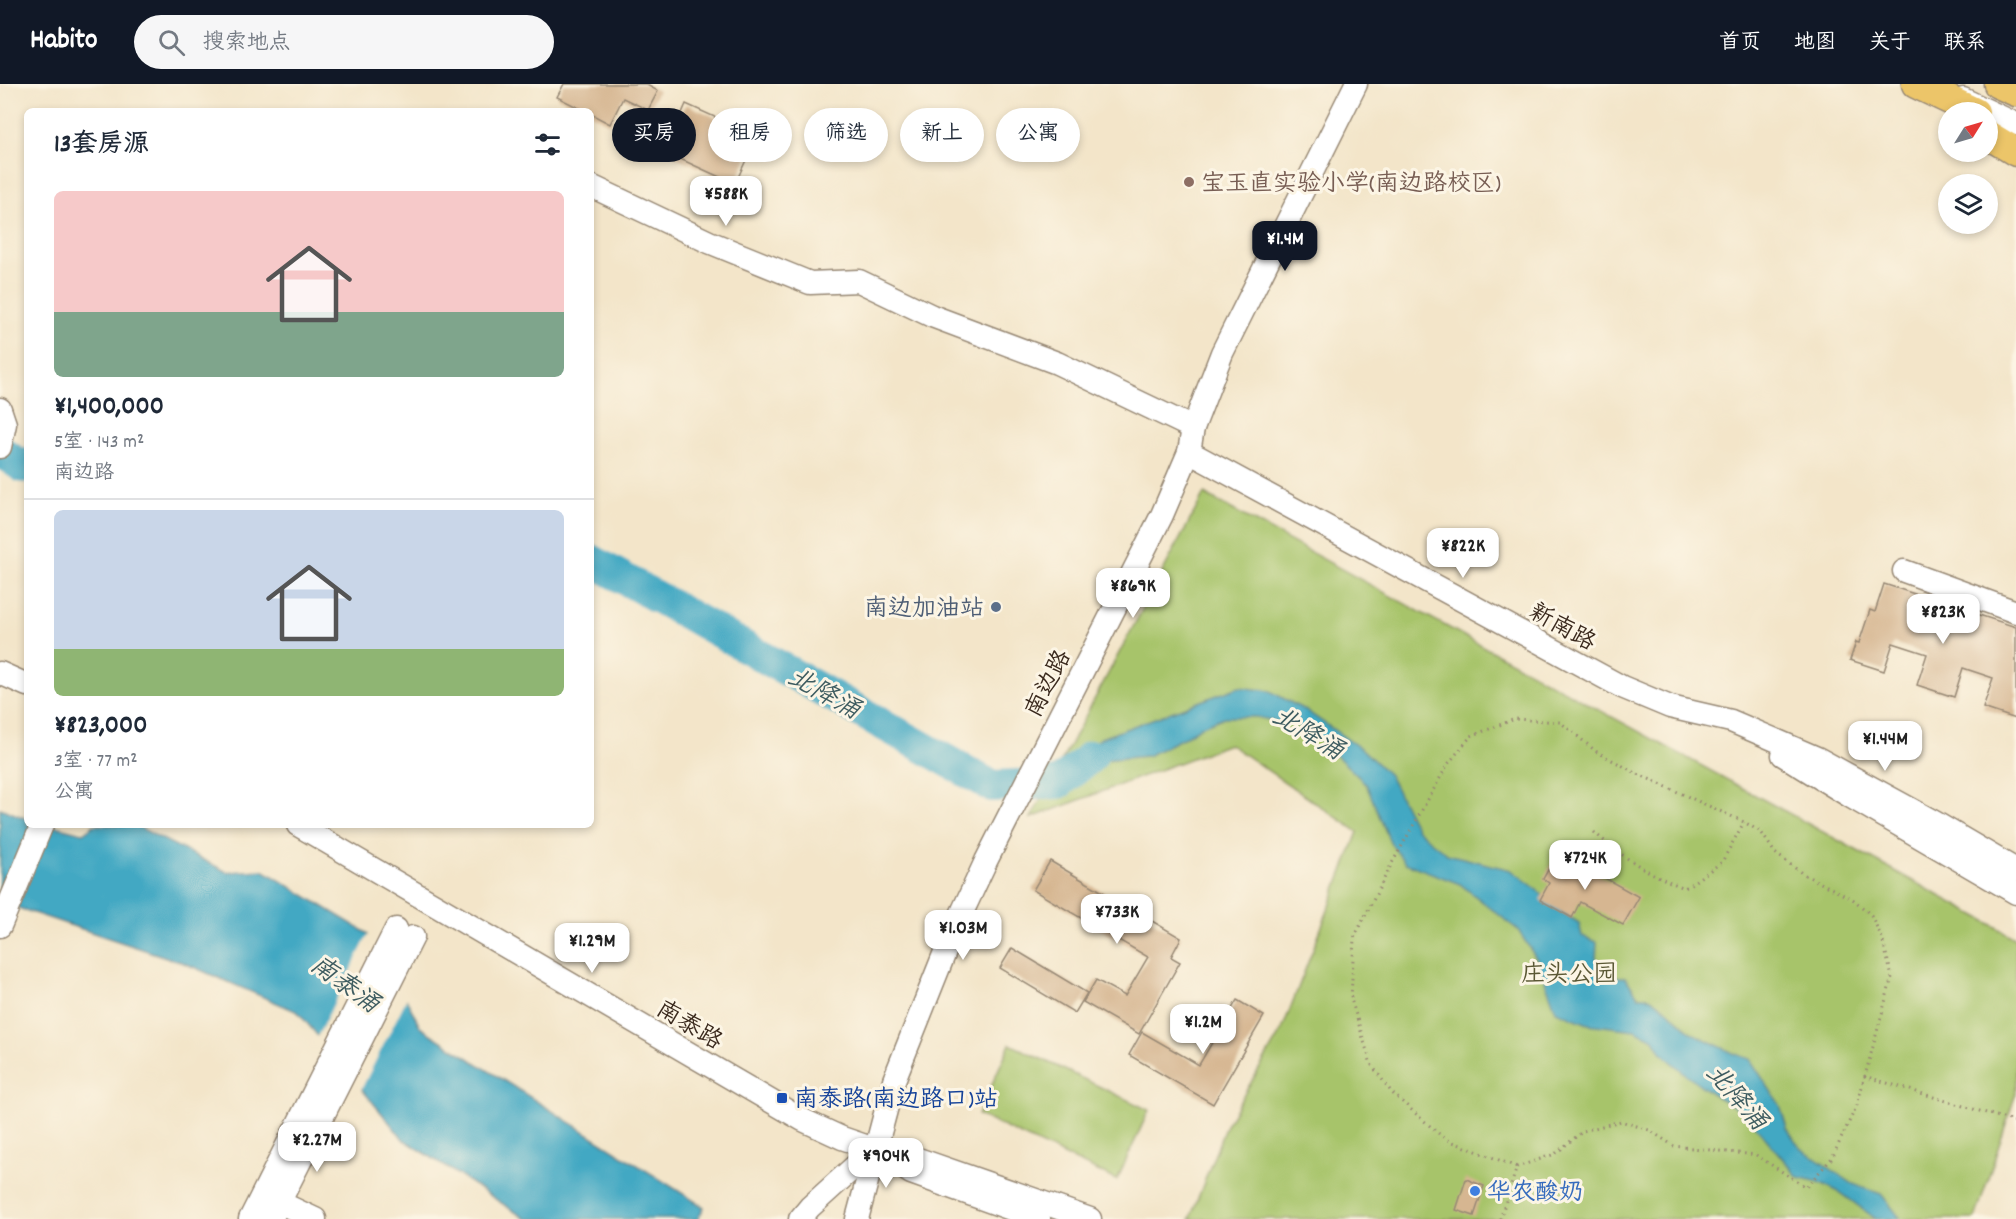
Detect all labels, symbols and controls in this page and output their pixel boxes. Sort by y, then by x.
search box [134,15,554,69]
text: Habito [30,22,98,62]
icon: search [155,26,188,59]
text: 搜索地点 [203,28,291,59]
text: 首页 [1719,29,1761,59]
text: 地图 [1794,29,1836,59]
text: 关于 [1869,29,1911,59]
text: 联系 [1944,29,1986,59]
north arrow [1938,102,1998,162]
map controls [1938,102,1998,234]
chip: 买房 [612,108,696,162]
chip: 租房 [708,108,792,162]
chip: 筛选 [804,108,888,162]
chip: 新上 [900,108,984,162]
chip: 公寓 [996,108,1080,162]
text: 13套房源 [54,127,149,164]
icon: filters [531,128,564,161]
place label: 宝玉直实验小学(南边路校区) [1201,168,1501,202]
button: layers [1938,174,1998,234]
marker: 宝玉直实验小学(南边路校区) [1182,175,1196,189]
pin: ¥588K [684,176,768,227]
text: ¥588K [704,181,748,209]
pin: ¥1.4M [1243,221,1327,272]
text: ¥1.4M [1266,226,1304,254]
icon: home [255,230,363,338]
text: ¥1,400,000 [54,389,164,426]
text: 5室 · 143 m² [54,429,144,457]
text: 南边路 [54,460,114,488]
pin: ¥822K [1421,528,1505,579]
text: ¥822K [1441,533,1485,561]
icon: home [255,549,363,657]
pin: ¥869K [1091,568,1175,619]
text: ¥869K [1110,573,1156,601]
place label: 南边加油站 [864,593,984,627]
pin: ¥823K [1901,594,1985,645]
street label: 新南路 [1522,596,1601,661]
text: ¥823K [1921,599,1965,627]
marker: 南边加油站 [989,600,1003,614]
street label: 南边路 [1018,645,1081,724]
water label: 北降涌 [780,660,867,731]
water label: 北降涌 [1264,699,1351,771]
text: ¥823,000 [54,708,147,745]
pin: ¥1.44M [1836,721,1934,772]
text: ¥1.44M [1862,726,1908,754]
text: 3室 · 77 m² [54,748,138,776]
text: 公寓 [54,779,94,807]
pin: ¥724K [1543,840,1627,891]
text: ¥724K [1563,845,1607,873]
pin: ¥733K [1075,894,1159,945]
text: ¥733K [1095,899,1139,927]
pin: ¥1.03M [914,910,1012,961]
text: ¥1.03M [939,915,987,943]
pin: ¥1.29M [543,923,641,974]
text: ¥1.29M [569,928,616,956]
water label: 南泰涌 [302,948,387,1024]
park label: 庄头公园 [1521,959,1617,993]
street label: 南泰路 [649,993,728,1060]
pin: ¥1.2M [1161,1004,1245,1055]
text: ¥1.2M [1184,1009,1222,1037]
water label: 北降涌 [1696,1057,1776,1141]
place label: 南泰路(南边路口)站 [794,1084,998,1118]
marker: 南泰路(南边路口)站 [775,1091,789,1105]
pin: ¥2.27M [268,1122,366,1173]
text: ¥2.27M [292,1127,342,1155]
pin: ¥904K [844,1138,928,1189]
text: ¥904K [862,1143,910,1171]
place label: 华农酸奶 [1487,1177,1583,1211]
marker: 华农酸奶 [1468,1184,1482,1198]

